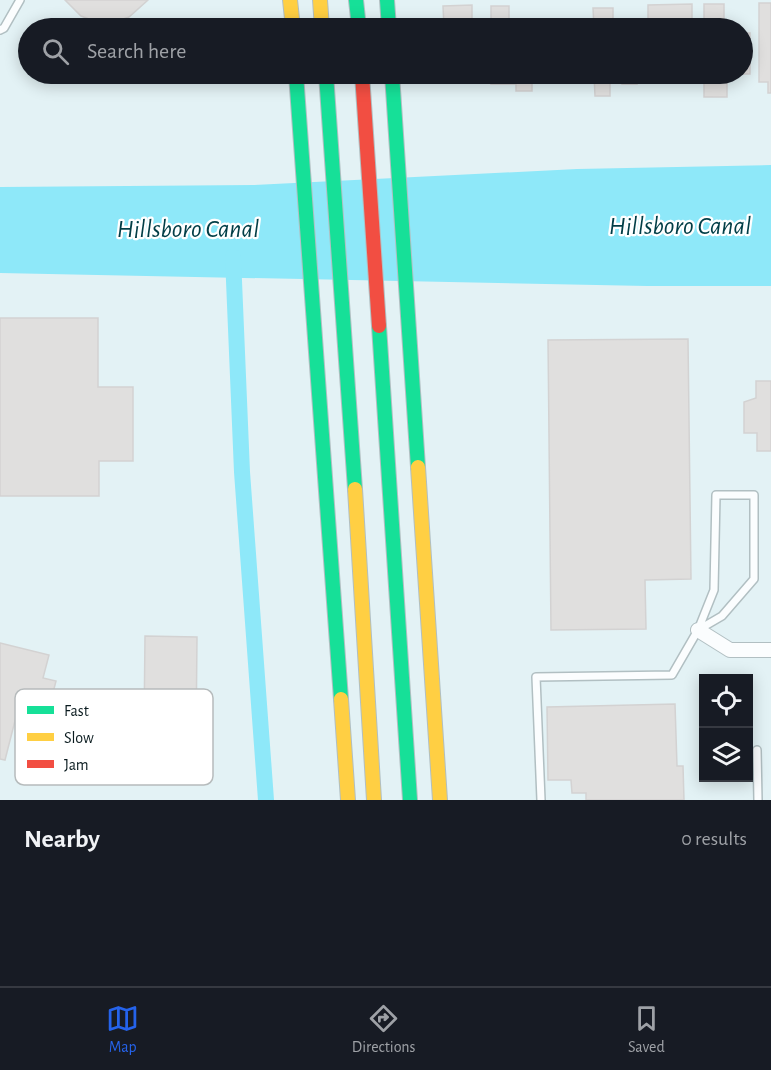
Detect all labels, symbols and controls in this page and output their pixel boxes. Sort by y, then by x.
search box [18,18,753,84]
icon: search [39,35,72,68]
text: Search here [87,40,186,62]
water label: Hillsboro Canal [609,213,751,239]
water label: Hillsboro Canal [117,216,259,242]
map controls [699,674,753,782]
button: locate [699,674,753,728]
legend [15,689,213,785]
text: Fast [64,703,89,719]
button: layers [699,728,753,782]
text: Slow [64,730,94,746]
text: Jam [64,757,89,773]
text: Nearby [24,826,100,852]
text: 0 results [681,829,747,849]
tab: Map [106,1002,139,1057]
tab: Directions [352,1002,416,1057]
tab: Saved [628,1002,665,1057]

